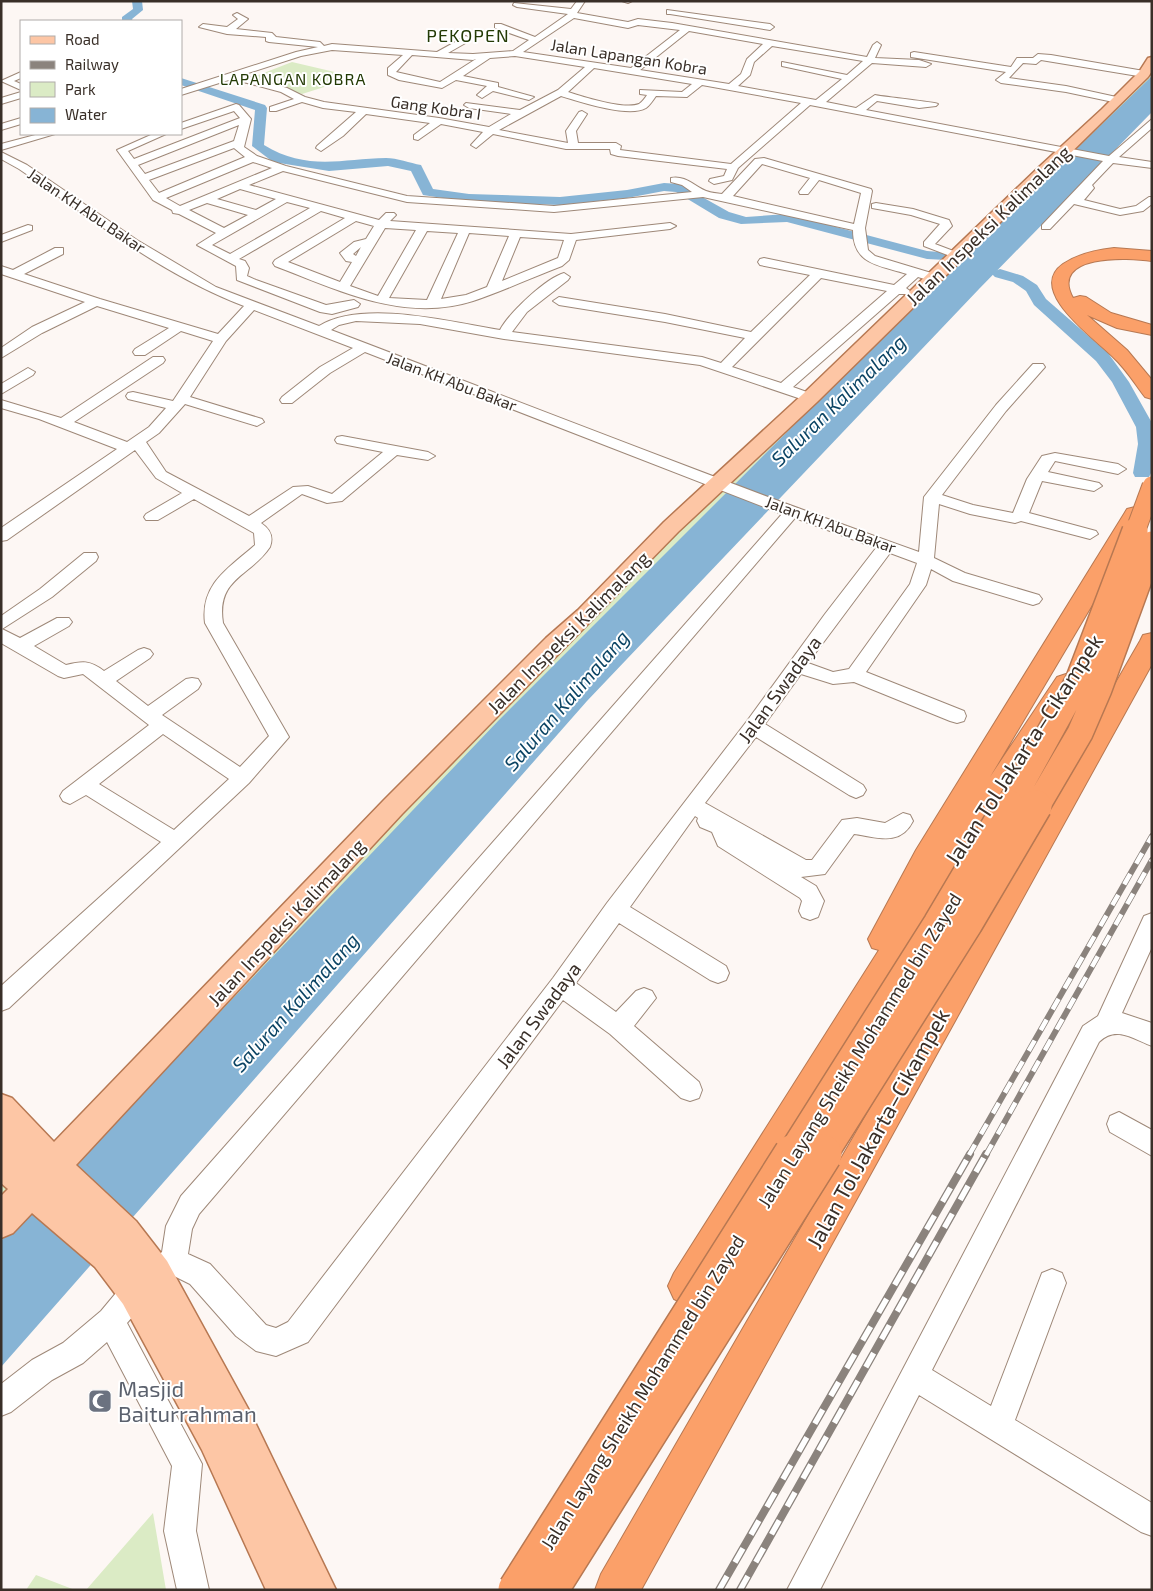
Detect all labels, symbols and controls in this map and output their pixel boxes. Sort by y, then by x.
legend [20,20,182,135]
district label: PEKOPEN [426,24,510,46]
text: Road [65,30,100,48]
street label: Jalan Lapangan Kobra [549,34,709,78]
text: Railway [65,55,119,73]
district label: LAPANGAN KOBRA [220,69,366,88]
text: Park [65,80,96,98]
street label: Gang Kobra I [390,91,482,123]
text: Water [65,105,107,123]
street label: Jalan Inspeksi Kalimalang [901,140,1075,310]
street label: Jalan KH Abu Bakar [25,164,150,257]
water label: Saluran Kalimalang [766,329,910,471]
street label: Jalan KH Abu Bakar [384,347,520,415]
street label: Jalan KH Abu Bakar [763,492,900,557]
street label: Jalan Inspeksi Kalimalang [482,546,654,718]
water label: Saluran Kalimalang [498,625,634,775]
street label: Jalan Tol Jakarta–Cikampek [939,629,1107,869]
street label: Jalan Swadaya [733,631,825,747]
street label: Jalan Inspeksi Kalimalang [202,833,370,1010]
street label: Jalan Layang Sheikh Mohammed bin Zayed [752,888,966,1212]
water label: Saluran Kalimalang [226,928,364,1076]
street label: Jalan Swadaya [491,958,585,1072]
street label: Jalan Tol Jakarta–Cikampek [800,1004,954,1252]
street label: Jalan Layang Sheikh Mohammed bin Zayed [535,1230,749,1554]
place label: Masjid Baiturrahman [118,1375,257,1426]
mosque icon: Masjid Baiturrahman [87,1388,113,1414]

